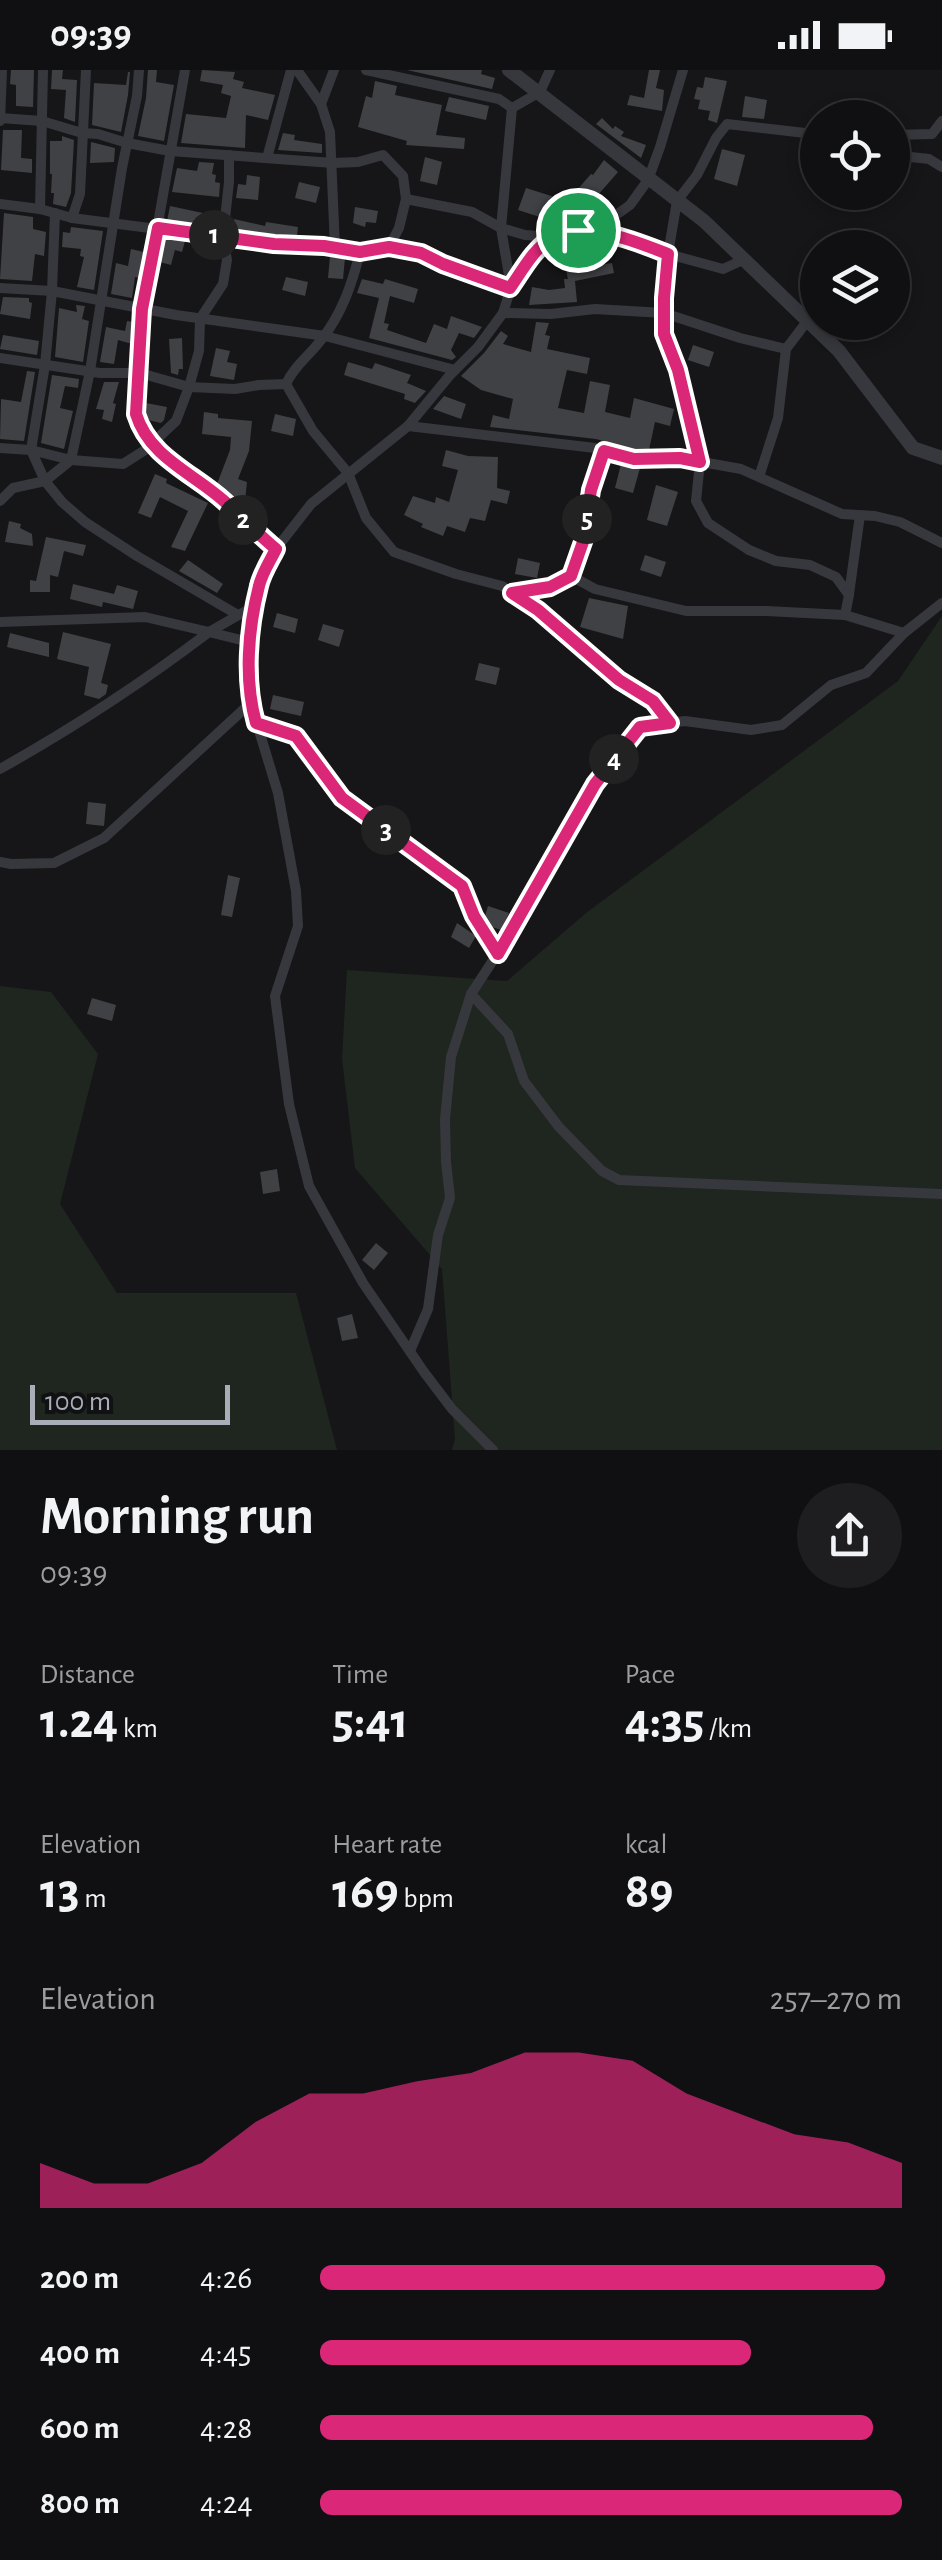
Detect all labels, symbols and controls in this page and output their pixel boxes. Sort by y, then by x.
text: 09:39 [50,16,132,54]
map controls [800,100,910,340]
button: locate [800,100,910,210]
pin [536,188,621,273]
icon: arrive [551,203,606,258]
pin: 1 [189,210,239,260]
text: 1 [209,221,219,249]
button: layers [800,230,910,340]
pin: 5 [562,494,612,544]
pin: 2 [218,495,268,545]
text: 5 [581,505,593,533]
text: 2 [236,506,250,534]
pin: 4 [589,734,639,784]
text: 4 [607,745,621,773]
pin: 3 [361,805,411,855]
text: 3 [380,816,392,844]
scale bar [30,1380,230,1424]
text: 100 m [45,1388,111,1416]
button: share [797,1483,902,1588]
text: Morning run [40,1489,314,1544]
text: 09:39 [40,1557,108,1589]
text: Distance [40,1661,135,1689]
text: Time [332,1661,388,1689]
text: Pace [625,1661,675,1689]
text: 1.24 [40,1697,118,1747]
text: 5:41 [332,1697,409,1747]
text: 4:35 [625,1697,704,1747]
text: km [118,1715,158,1743]
text: /km [704,1715,752,1743]
text: Elevation [40,1831,141,1859]
text: Heart rate [332,1831,442,1859]
text: kcal [625,1831,667,1859]
text: 13 [40,1867,80,1917]
text: 169 [332,1867,399,1917]
text: 89 [625,1867,673,1917]
text: m [80,1885,107,1913]
text: bpm [399,1885,454,1913]
text: Elevation [40,1983,156,2015]
text: 257–270 m [770,1983,902,2015]
text: 200 m [40,2262,119,2294]
text: 4:26 [200,2262,252,2294]
text: 400 m [40,2337,120,2369]
text: 4:45 [200,2337,252,2369]
text: 600 m [40,2412,119,2444]
text: 4:28 [200,2412,252,2444]
text: 800 m [40,2487,120,2519]
text: 4:24 [200,2487,253,2519]

